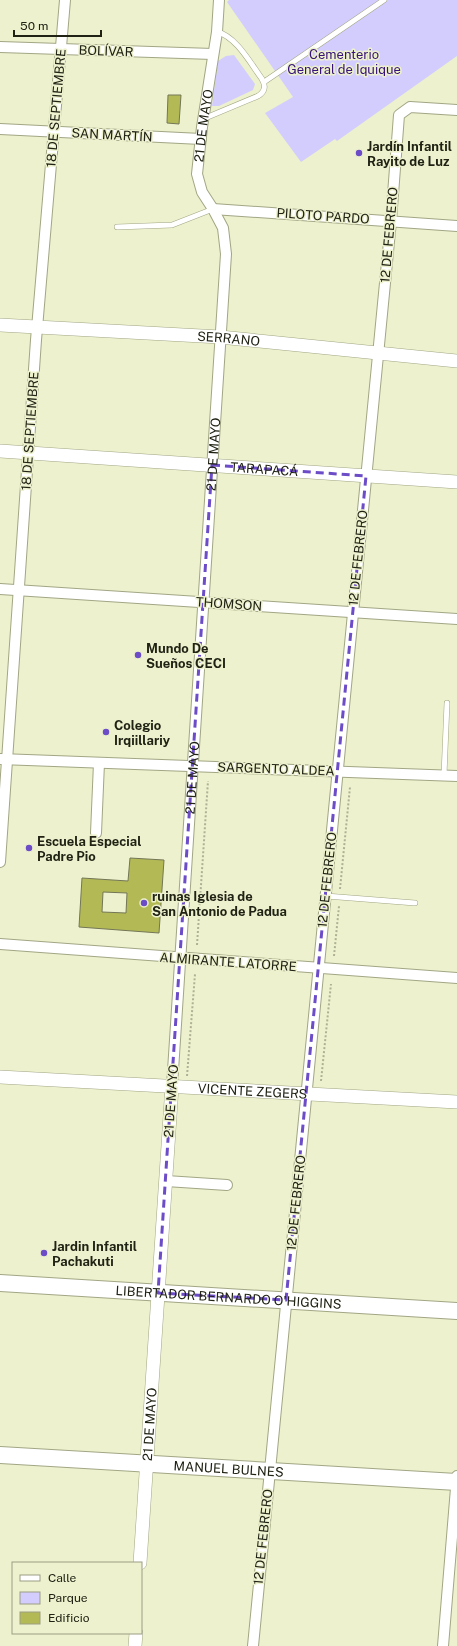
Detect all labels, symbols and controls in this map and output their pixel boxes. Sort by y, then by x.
scale bar [14,12,101,38]
text: 50 m [20,19,48,33]
street label: BOLÍVAR [78,42,134,59]
park label: Cementerio General de Iquique [287,47,401,77]
street label: 18 DE SEPTIEMBRE [43,48,69,168]
street label: 21 DE MAYO [191,88,215,163]
street label: SAN MARTÍN [71,124,153,145]
place label: Jardín Infantil Rayito de Luz [367,139,452,169]
marker: Jardín Infantil Rayito de Luz [354,148,364,158]
street label: 12 DE FEBRERO [377,186,401,284]
street label: PILOTO PARDO [276,205,370,227]
street label: SERRANO [197,328,261,349]
street label: 18 DE SEPTIEMBRE [18,371,42,491]
street label: 21 DE MAYO [203,417,223,491]
street label: TARAPACÁ [230,459,299,479]
street label: 12 DE FEBRERO [346,509,370,607]
street label: THOMSON [195,594,263,614]
place label: Mundo De Sueños CECI [146,641,226,671]
marker: Mundo De Sueños CECI [133,650,143,660]
place label: Colegio Irqiillariy [114,718,171,748]
marker: Colegio Irqiillariy [101,727,111,737]
street label: 21 DE MAYO [182,741,202,815]
street label: SARGENTO ALDEA [217,759,335,779]
street label: 12 DE FEBRERO [315,831,339,929]
place label: Escuela Especial Padre Pio [37,834,141,864]
marker: Escuela Especial Padre Pio [24,843,34,853]
place label: ruinas Iglesia de San Antonio de Padua [152,889,287,919]
marker: ruinas Iglesia de San Antonio de Padua [139,898,149,908]
street label: ALMIRANTE LATORRE [159,950,297,974]
street label: 21 DE MAYO [161,1064,181,1138]
street label: VICENTE ZEGERS [197,1080,308,1101]
street label: 12 DE FEBRERO [284,1154,308,1252]
place label: Jardin Infantil Pachakuti [52,1239,137,1269]
marker: Jardin Infantil Pachakuti [39,1248,49,1258]
street label: LIBERTADOR BERNARDO O'HIGGINS [115,1283,342,1311]
street label: 21 DE MAYO [139,1387,159,1461]
street label: MANUEL BULNES [173,1458,284,1479]
street label: 12 DE FEBRERO [251,1488,275,1586]
legend [12,1562,142,1634]
text: Calle [48,1571,77,1585]
text: Parque [48,1591,88,1605]
text: Edificio [48,1611,90,1625]

